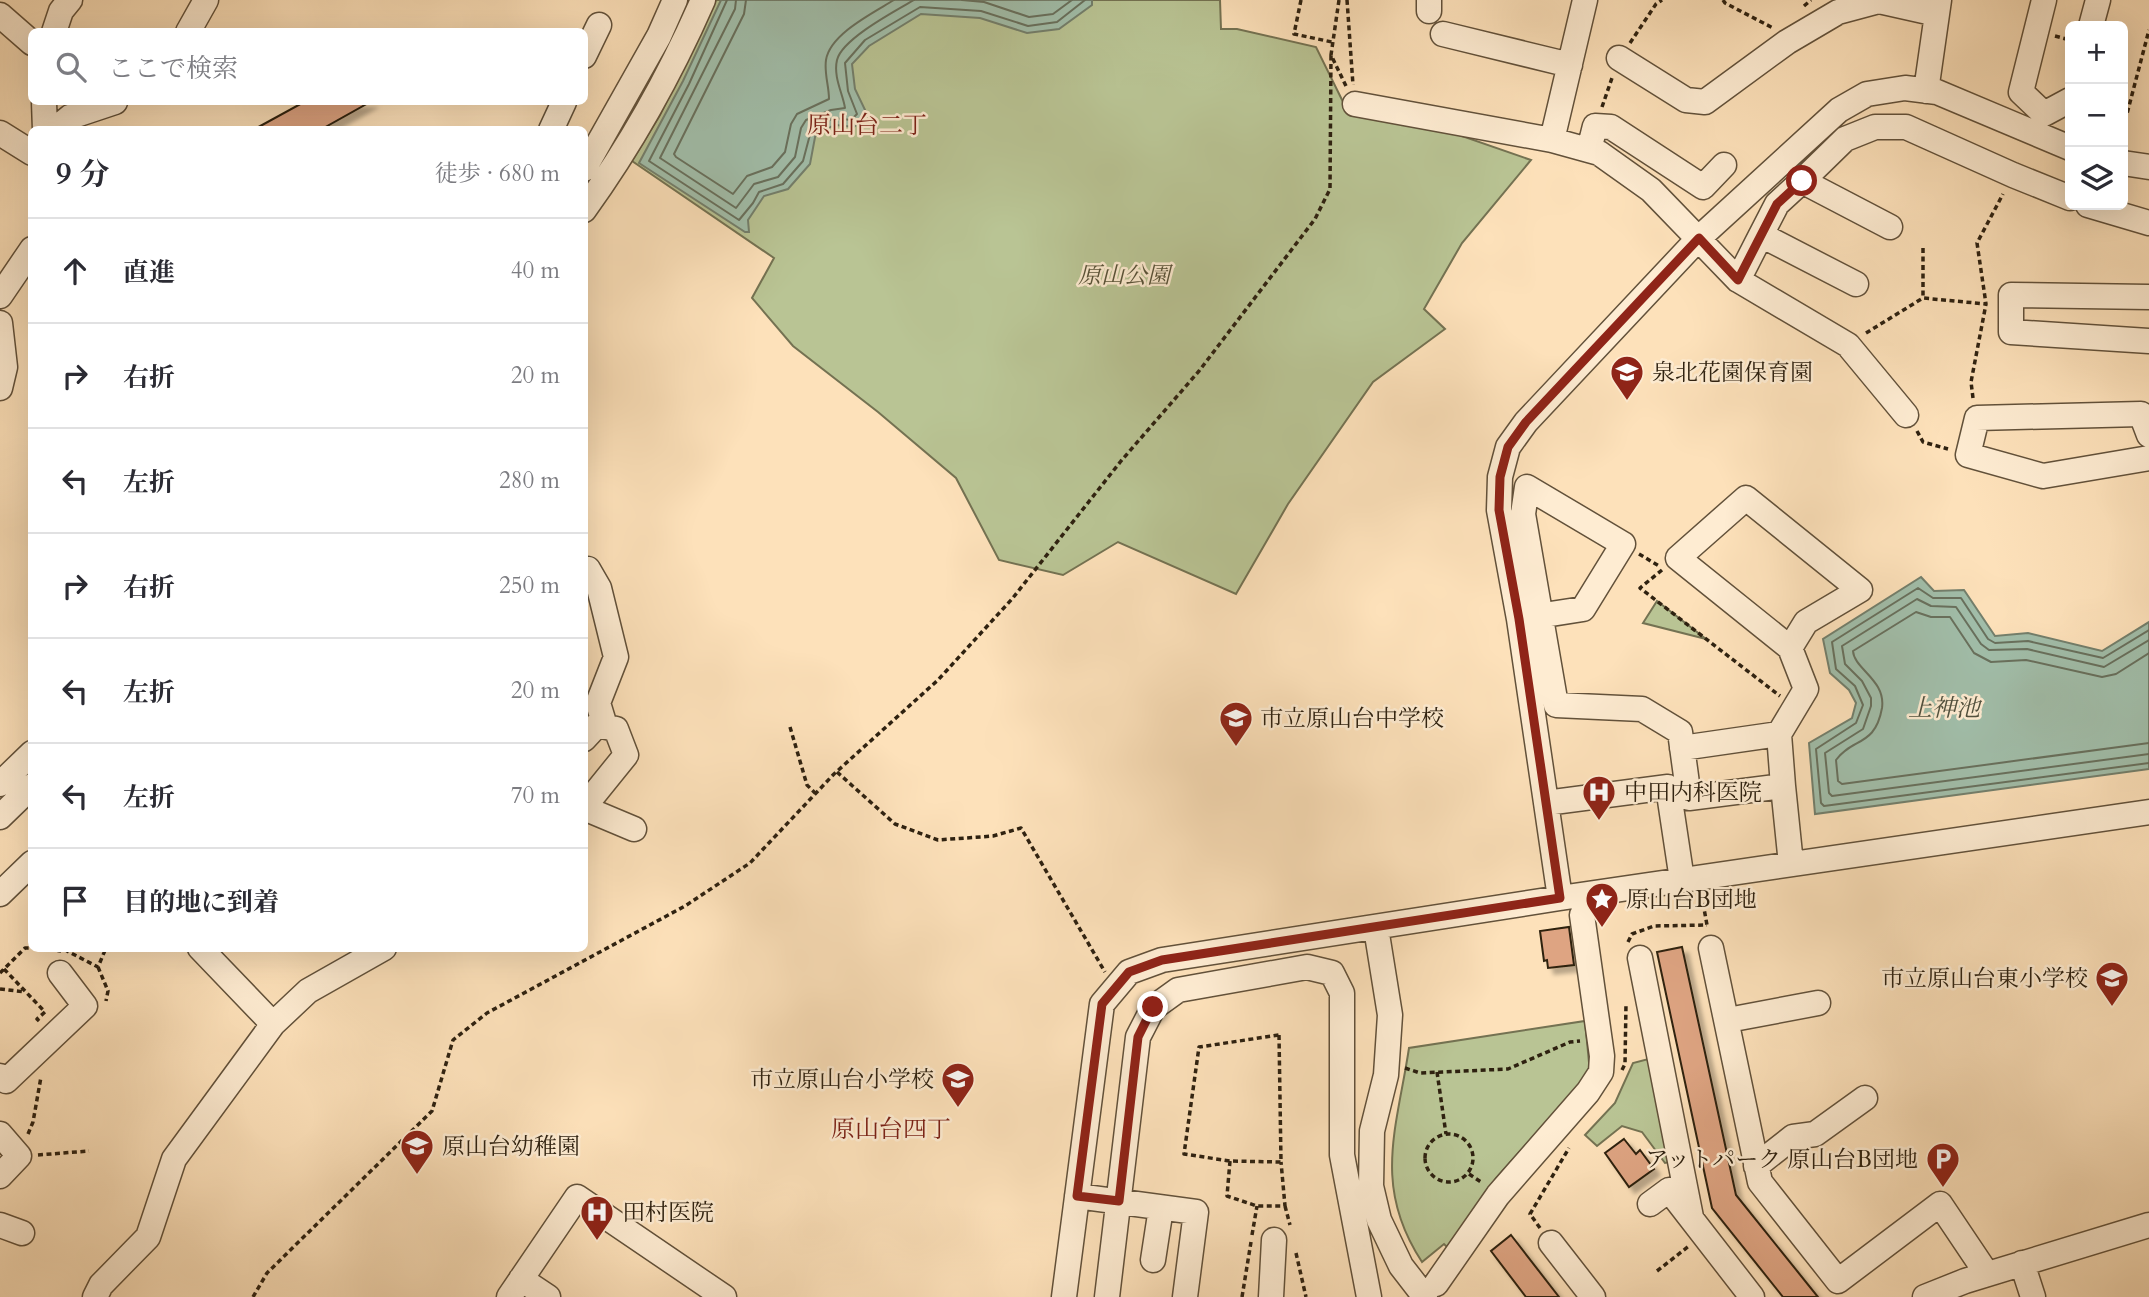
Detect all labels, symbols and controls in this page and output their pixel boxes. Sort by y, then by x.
map controls [2065,21,2128,210]
button: + [2065,21,2128,84]
search box [28,28,588,105]
icon: search [52,48,90,86]
text: ここで検索 [108,51,238,86]
button: − [2065,84,2128,147]
district label: 原山台二丁 [807,109,927,142]
button: layers [2065,147,2128,210]
text: 9 分 [56,154,109,195]
text: 徒歩 · 680 m [435,158,560,189]
route start [1786,165,1817,196]
icon: ahead [56,252,94,290]
text: 直進 [123,255,175,290]
text: 40 m [511,255,560,286]
park label: 原山公園 [1078,260,1174,291]
school or university icon: 泉北花園保育園 [1608,353,1646,402]
icon: right [56,357,94,395]
place label: 泉北花園保育園 [1652,357,1813,388]
text: 右折 [123,360,175,395]
text: 20 m [511,360,560,391]
icon: left [56,462,94,500]
text: 左折 [123,465,175,500]
text: 280 m [499,465,560,496]
icon: right [56,567,94,605]
text: 右折 [123,570,175,605]
text: 250 m [499,570,560,601]
icon: left [56,672,94,710]
text: 左折 [123,675,175,710]
text: 20 m [511,675,560,706]
water label: 上神池 [1908,692,1983,725]
school or university icon: 市立原山台中学校 [1217,699,1255,748]
place label: 市立原山台中学校 [1260,703,1444,734]
hospital icon: 中田内科医院 [1580,773,1618,822]
icon: left [56,777,94,815]
place label: 中田内科医院 [1624,777,1762,808]
text: 左折 [123,780,175,815]
text: 70 m [511,780,560,811]
place icon: 原山台B団地 [1583,880,1621,929]
icon: arrive [56,882,94,920]
place label: 原山台B団地 [1626,884,1757,915]
text: 目的地に到着 [123,885,279,920]
school or university icon: 市立原山台東小学校 [2093,959,2131,1008]
place label: 市立原山台東小学校 [1881,963,2088,994]
route end [1137,991,1168,1022]
school or university icon: 市立原山台小学校 [939,1060,977,1109]
place label: 市立原山台小学校 [750,1064,934,1095]
district label: 原山台四丁 [831,1113,951,1146]
school or university icon: 原山台幼稚園 [398,1127,436,1176]
place label: 原山台幼稚園 [442,1131,580,1162]
parking icon: アットパーク 原山台B団地 [1924,1140,1962,1189]
place label: アットパーク 原山台B団地 [1645,1144,1918,1175]
hospital icon: 田村医院 [578,1193,616,1242]
place label: 田村医院 [622,1197,714,1228]

